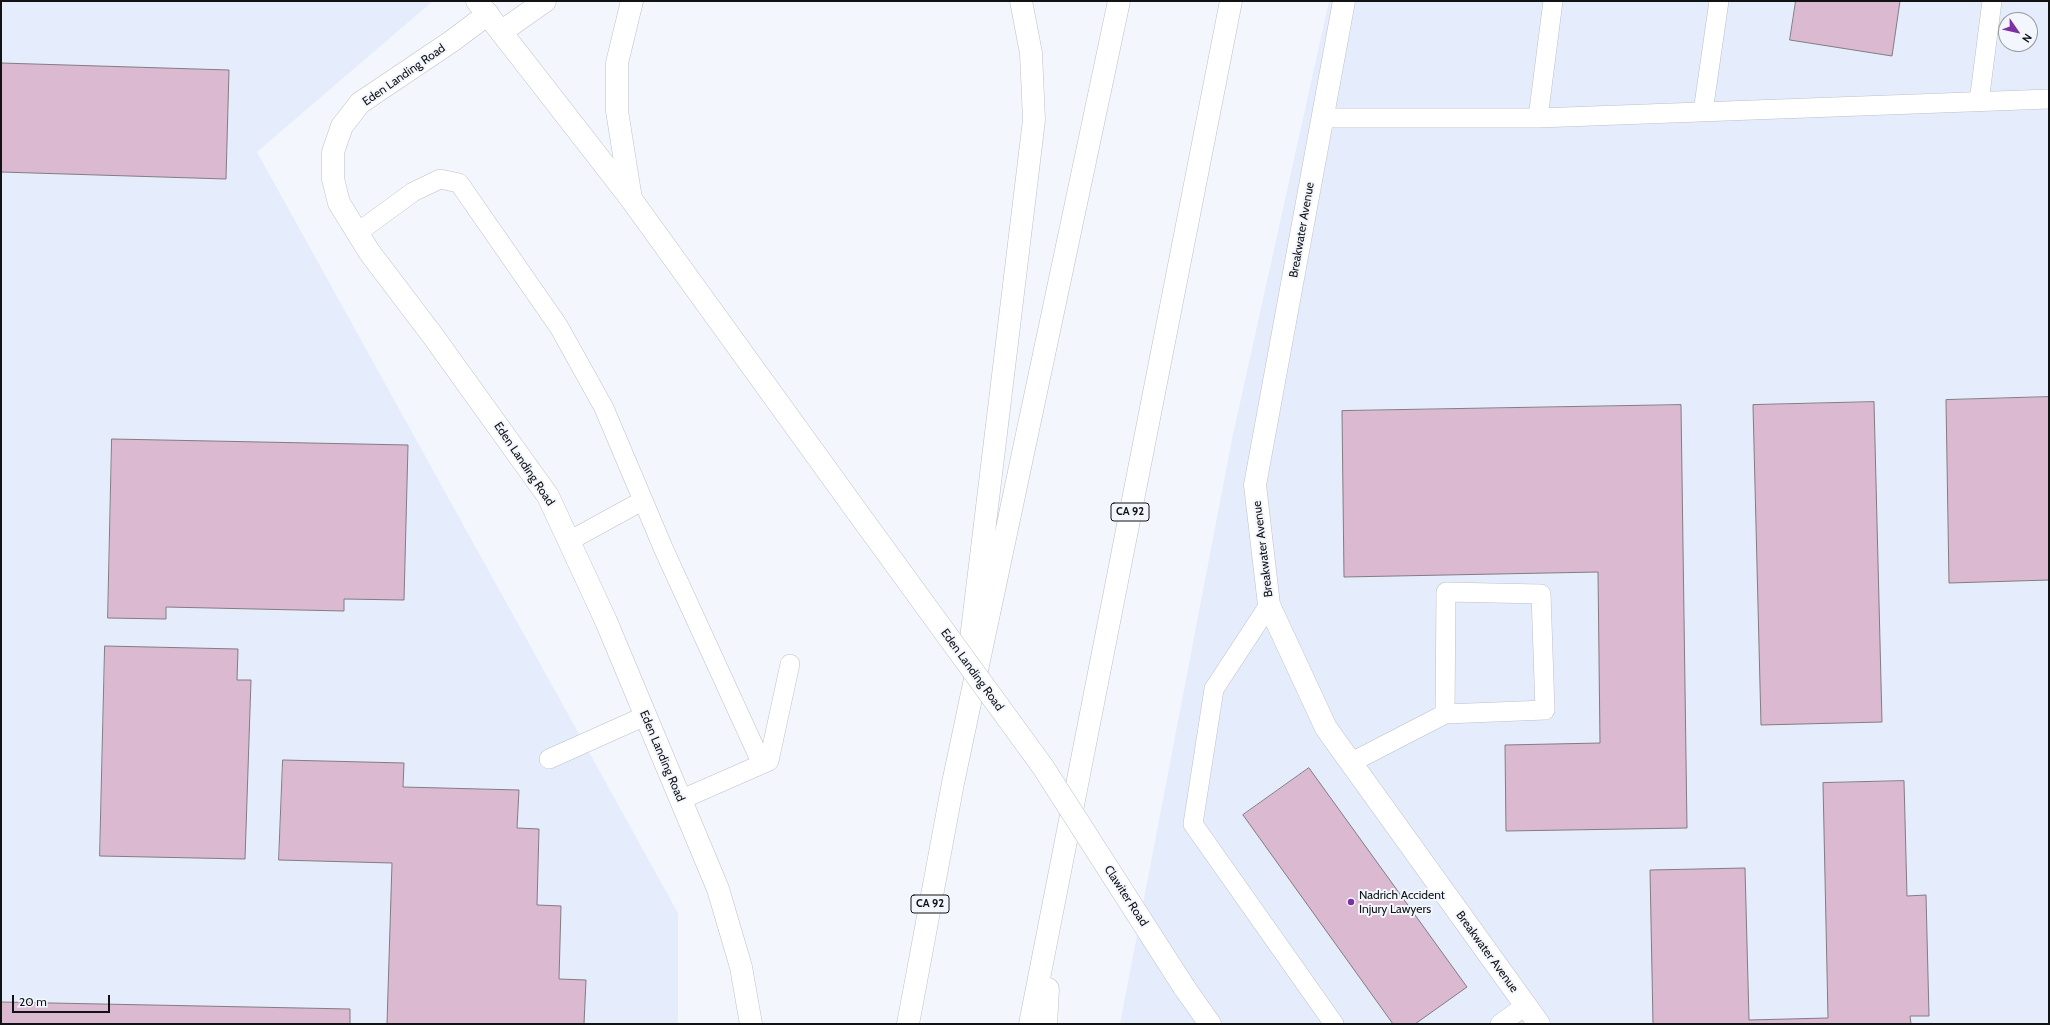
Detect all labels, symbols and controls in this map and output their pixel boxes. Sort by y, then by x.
north arrow [1998,12,2038,52]
text: N [2019,31,2035,45]
street label: Eden Landing Road [360,41,448,109]
street label: Breakwater Avenue [1286,181,1318,279]
street label: Eden Landing Road [491,419,557,509]
street label: Breakwater Avenue [1250,500,1276,598]
road number: CA 92 [1111,503,1149,521]
street label: Eden Landing Road [937,626,1007,714]
street label: Eden Landing Road [636,708,688,804]
street label: Clawiter Road [1101,863,1151,929]
place label: Nadrich Accident Injury Lawyers [1359,888,1445,916]
road number: CA 92 [911,895,949,913]
marker: Nadrich Accident Injury Lawyers [1346,897,1356,907]
street label: Breakwater Avenue [1453,909,1521,995]
scale bar [14,987,112,1013]
text: 20 m [19,994,47,1009]

